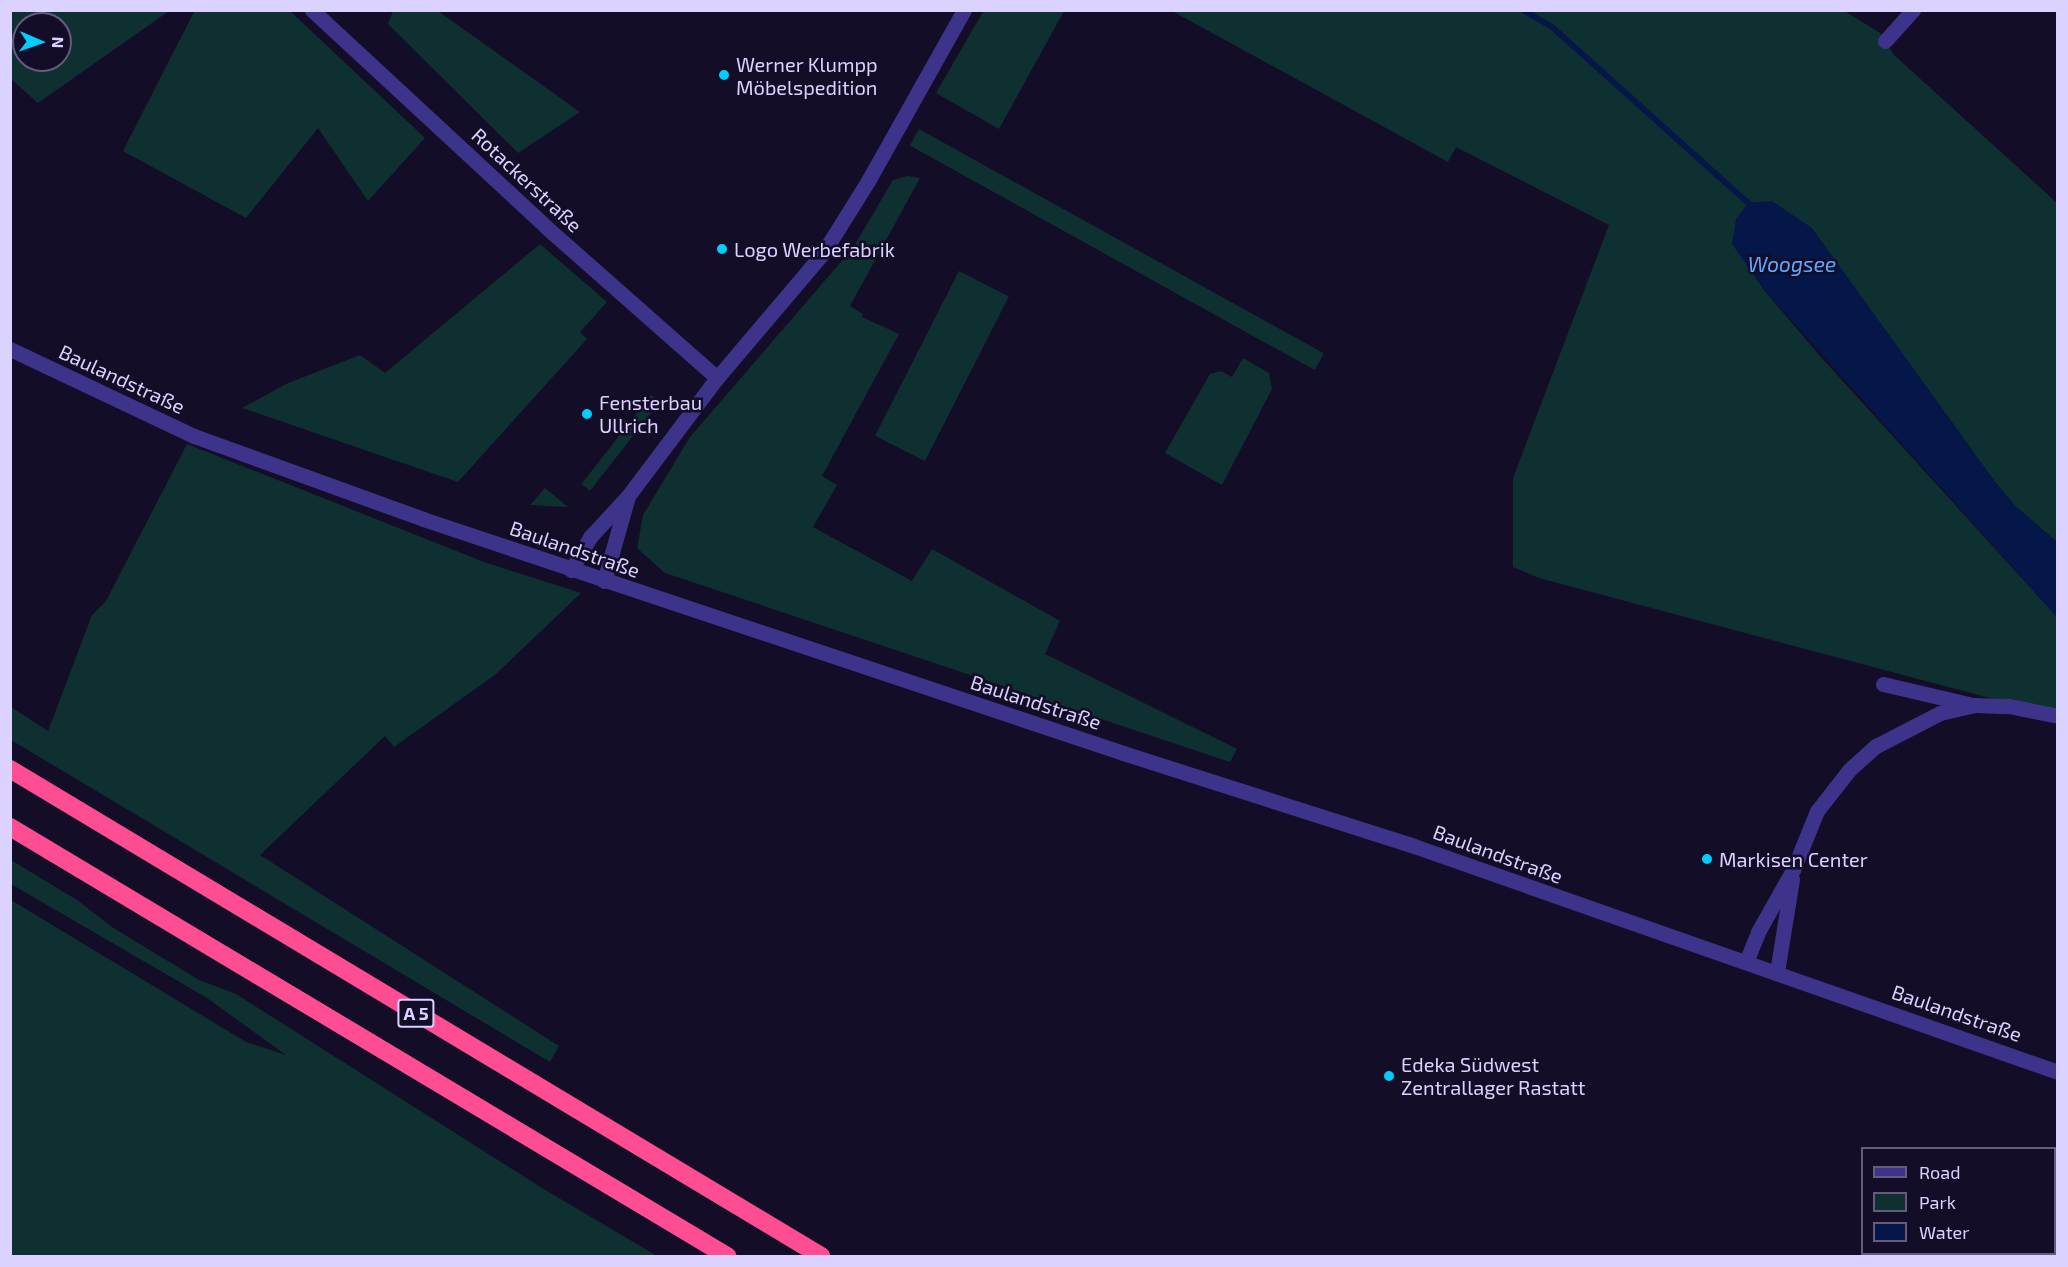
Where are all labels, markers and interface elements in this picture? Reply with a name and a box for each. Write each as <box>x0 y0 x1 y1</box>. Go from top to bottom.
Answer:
north arrow <box>12 12 72 72</box>
text: N <box>49 36 68 49</box>
place label: Werner Klumpp Möbelspedition <box>736 52 878 99</box>
marker: Werner Klumpp Möbelspedition <box>717 68 731 82</box>
street label: Rotackerstraße <box>467 123 587 237</box>
place label: Logo Werbefabrik <box>734 237 895 261</box>
marker: Logo Werbefabrik <box>715 242 729 256</box>
water label: Woogsee <box>1748 251 1836 277</box>
street label: Baulandstraße <box>55 339 189 419</box>
place label: Fensterbau Ullrich <box>599 390 702 437</box>
marker: Fensterbau Ullrich <box>580 407 594 421</box>
street label: Baulandstraße <box>507 516 643 582</box>
street label: Baulandstraße <box>968 670 1104 734</box>
street label: Baulandstraße <box>1430 820 1566 888</box>
place label: Markisen Center <box>1719 847 1868 871</box>
marker: Markisen Center <box>1700 852 1714 866</box>
street label: Baulandstraße <box>1889 980 2025 1046</box>
road number: A 5 <box>396 998 436 1028</box>
place label: Edeka Südwest Zentrallager Rastatt <box>1401 1052 1586 1099</box>
marker: Edeka Südwest Zentrallager Rastatt <box>1382 1069 1396 1083</box>
legend <box>1861 1147 2056 1255</box>
text: Road <box>1919 1161 1960 1183</box>
text: Park <box>1919 1191 1956 1213</box>
text: Water <box>1919 1221 1969 1243</box>

